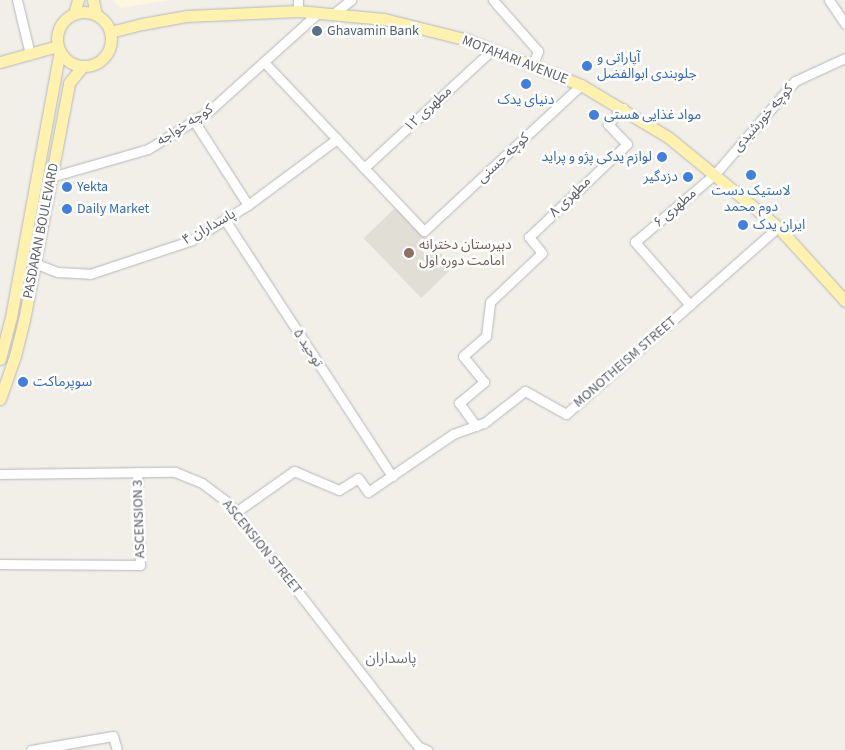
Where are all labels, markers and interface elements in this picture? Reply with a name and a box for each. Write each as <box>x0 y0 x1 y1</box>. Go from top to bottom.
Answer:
place label: Ghavamin Bank <box>327 23 419 39</box>
marker: Ghavamin Bank <box>311 25 323 37</box>
street label: MOTAHARI AVENUE <box>460 32 570 88</box>
place label: آپاراتی و جلوبندی ابوالفضل <box>597 50 697 82</box>
marker: آپاراتی و جلوبندی ابوالفضل <box>581 60 593 72</box>
marker: دنیای یدک <box>520 78 532 90</box>
street label: کوچه خورشیدی <box>729 81 797 155</box>
street label: مطهری ۱۲ <box>401 83 455 135</box>
place label: دنیای یدک <box>497 92 555 108</box>
street label: کوچه خواجه <box>154 101 216 149</box>
place label: مواد غذایی هستی <box>604 107 701 123</box>
marker: مواد غذایی هستی <box>588 109 600 121</box>
street label: کوچه حسنی <box>473 130 533 186</box>
place label: لوازم یدکی پژو و پراید <box>542 149 652 165</box>
marker: لوازم یدکی پژو و پراید <box>656 151 668 163</box>
street label: PASDARAN BOULEVARD <box>20 162 62 300</box>
place label: دزدگیر <box>643 169 678 185</box>
marker: لاستیک دست دوم محمد <box>745 169 757 181</box>
marker: دزدگیر <box>682 171 694 183</box>
street label: مطهری ۸ <box>546 173 594 221</box>
place label: Yekta <box>77 179 108 195</box>
marker: Yekta <box>61 181 73 193</box>
place label: لاستیک دست دوم محمد <box>712 183 790 216</box>
street label: مطهری ۶ <box>650 185 700 231</box>
place label: Daily Market <box>77 201 149 217</box>
marker: Daily Market <box>61 203 73 215</box>
street label: پاسداران ۴ <box>179 205 239 249</box>
place label: ایران یدک <box>753 217 805 233</box>
marker: ایران یدک <box>737 219 749 231</box>
place label: دبیرستان دخترانه امامت دوره اول <box>419 237 512 270</box>
marker: دبیرستان دخترانه امامت دوره اول <box>403 247 415 259</box>
street label: MONOTHEISM STREET <box>570 313 680 411</box>
street label: توحید ۵ <box>289 326 327 370</box>
place label: سوپرماکت <box>33 374 92 390</box>
marker: سوپرماکت <box>17 376 29 388</box>
street label: ASCENSION 3 <box>129 479 149 559</box>
street label: ASCENSION STREET <box>219 496 305 598</box>
district label: پاسداران <box>365 650 417 668</box>

